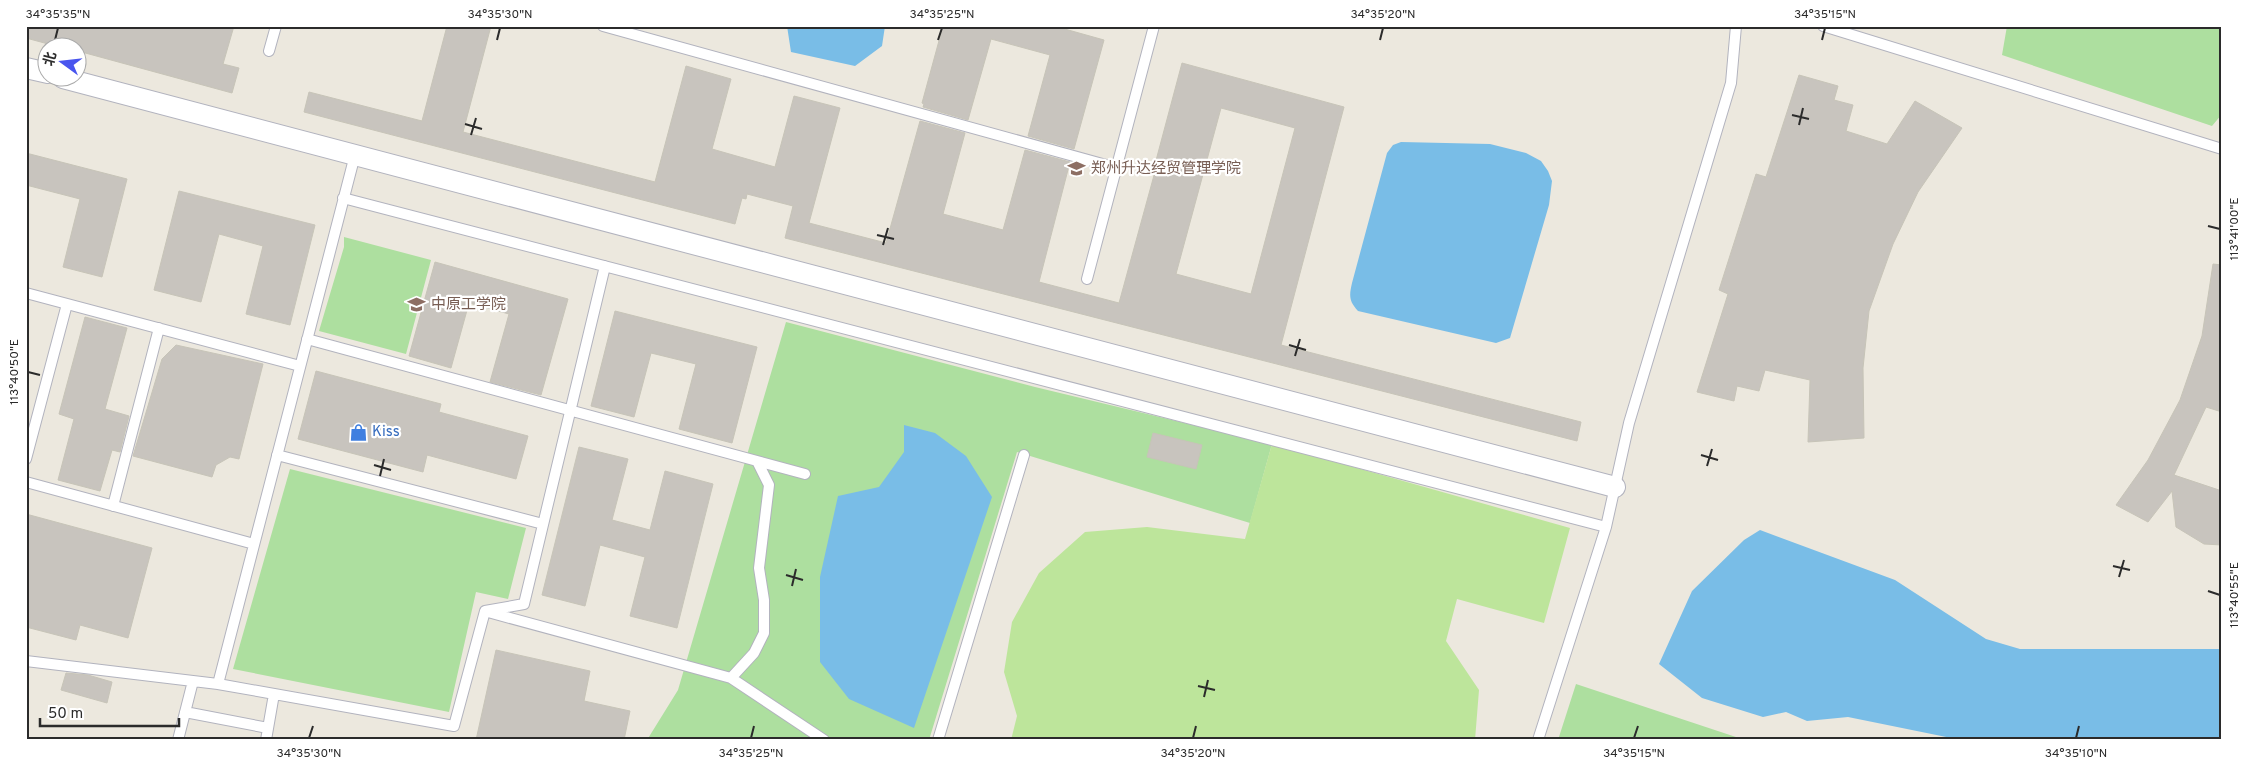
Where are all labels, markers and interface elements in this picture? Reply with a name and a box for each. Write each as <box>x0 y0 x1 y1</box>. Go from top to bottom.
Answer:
text: 34°35'35"N <box>26 7 90 23</box>
text: 34°35'30"N <box>468 7 532 23</box>
text: 34°35'25"N <box>910 7 974 23</box>
text: 34°35'20"N <box>1350 7 1416 23</box>
text: 34°35'15"N <box>1794 7 1856 23</box>
north arrow <box>38 38 88 88</box>
text: 北 <box>41 50 61 68</box>
school or university icon: 郑州升达经贸管理学院 <box>1067 159 1087 179</box>
place label: 郑州升达经贸管理学院 <box>1091 159 1241 179</box>
text: 113°41'00"E <box>2227 198 2243 260</box>
school or university icon: 中原工学院 <box>407 295 427 315</box>
place label: 中原工学院 <box>431 296 506 315</box>
text: 113°40'50"E <box>7 339 23 405</box>
shop icon: Kiss <box>348 422 368 442</box>
place label: Kiss <box>372 423 400 442</box>
text: 113°40'55"E <box>2227 562 2243 628</box>
scale bar <box>40 696 179 728</box>
text: 50 m <box>48 705 83 724</box>
text: 34°35'30"N <box>277 746 341 762</box>
text: 34°35'25"N <box>719 746 783 762</box>
text: 34°35'20"N <box>1160 746 1226 762</box>
text: 34°35'15"N <box>1603 746 1665 762</box>
text: 34°35'10"N <box>2045 746 2107 762</box>

